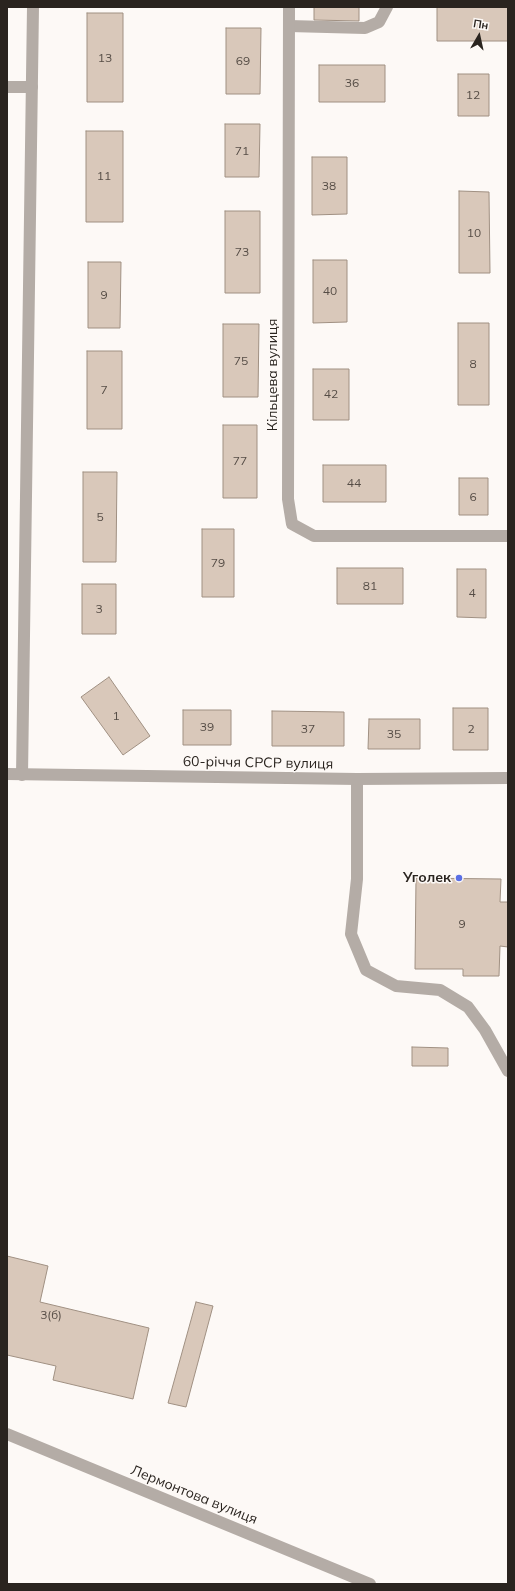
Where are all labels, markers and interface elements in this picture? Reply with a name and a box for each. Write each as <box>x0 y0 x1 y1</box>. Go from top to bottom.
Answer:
north arrow <box>459 16 499 56</box>
text: Пн <box>472 16 490 32</box>
house number: 13 <box>98 51 112 65</box>
house number: 69 <box>236 54 250 68</box>
house number: 36 <box>345 76 359 90</box>
house number: 12 <box>466 88 480 102</box>
house number: 71 <box>235 144 249 158</box>
house number: 11 <box>97 169 111 183</box>
house number: 38 <box>322 179 336 193</box>
house number: 10 <box>467 226 481 240</box>
house number: 73 <box>235 245 249 259</box>
house number: 40 <box>323 284 337 298</box>
house number: 9 <box>100 288 108 302</box>
street label: Кільцева вулиця <box>265 319 281 431</box>
house number: 75 <box>234 354 248 368</box>
house number: 8 <box>469 357 477 371</box>
house number: 7 <box>100 383 108 397</box>
house number: 42 <box>324 387 338 401</box>
house number: 77 <box>233 454 247 468</box>
house number: 44 <box>347 476 361 490</box>
house number: 6 <box>469 490 477 504</box>
house number: 5 <box>96 510 104 524</box>
house number: 79 <box>211 556 225 570</box>
house number: 81 <box>363 579 377 593</box>
house number: 4 <box>468 586 476 600</box>
house number: 3 <box>95 602 103 616</box>
house number: 1 <box>112 709 120 723</box>
house number: 39 <box>200 720 214 734</box>
house number: 37 <box>301 722 315 736</box>
house number: 2 <box>467 722 475 736</box>
house number: 35 <box>387 727 401 741</box>
street label: 60-річчя СРСР вулиця <box>183 753 333 773</box>
place label: Уголек <box>403 870 451 886</box>
marker: Уголек <box>454 873 464 883</box>
house number: 9 <box>458 917 466 931</box>
house number: 3(б) <box>40 1308 62 1322</box>
street label: Лермонтова вулиця <box>128 1462 260 1528</box>

